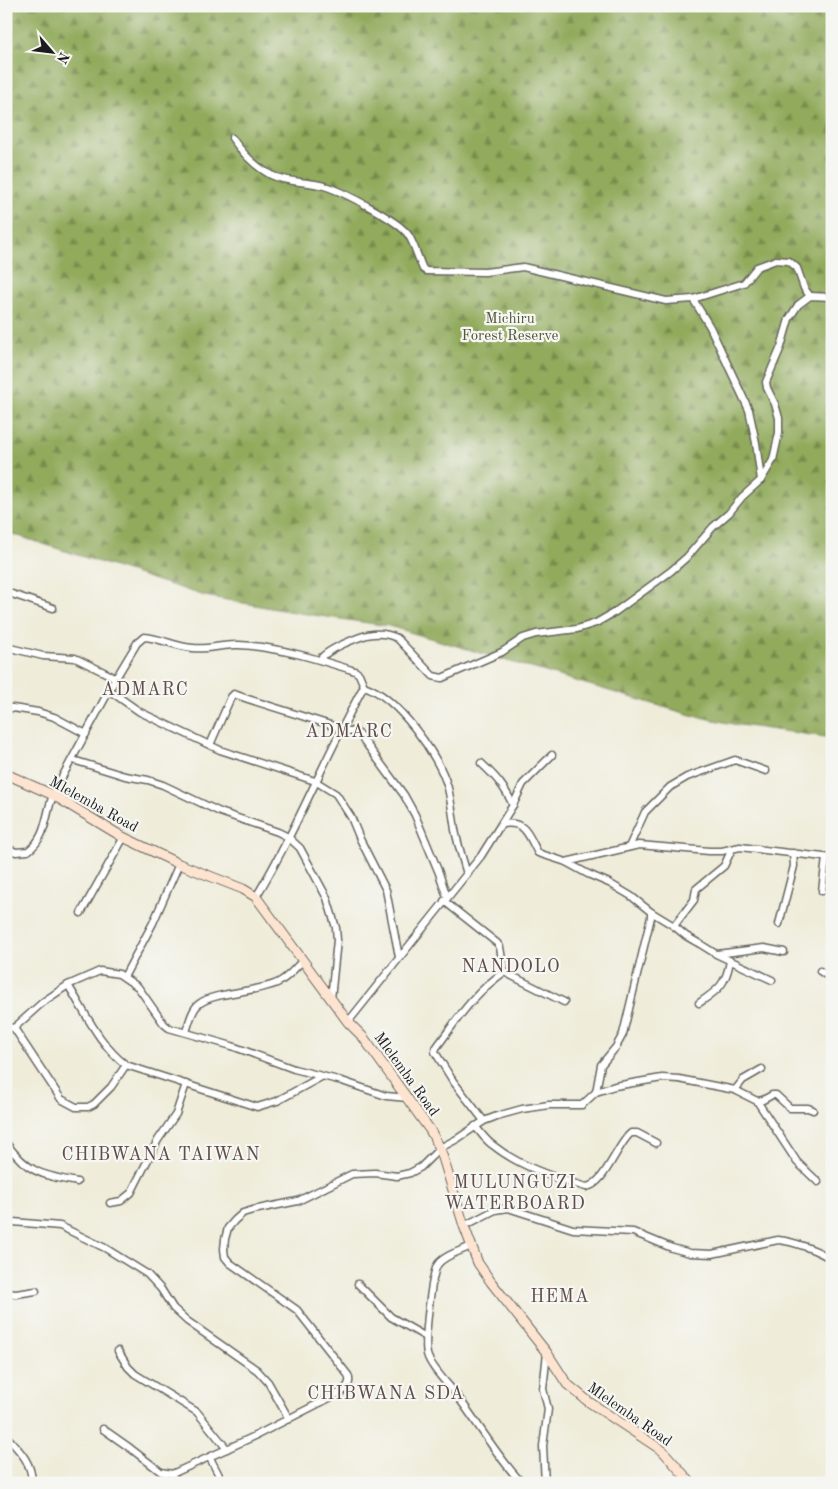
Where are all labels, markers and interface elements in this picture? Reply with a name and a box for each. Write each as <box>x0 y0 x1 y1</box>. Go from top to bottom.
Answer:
north arrow <box>28 28 78 78</box>
text: N <box>54 50 71 66</box>
park label: Michiru Forest Reserve <box>462 312 559 344</box>
district label: ADMARC <box>101 681 189 699</box>
district label: ADMARC <box>305 723 393 741</box>
street label: Mlelemba Road <box>46 775 140 836</box>
district label: NANDOLO <box>461 958 561 976</box>
street label: Mlelemba Road <box>371 1030 441 1120</box>
district label: CHIBWANA TAIWAN <box>61 1146 261 1164</box>
district label: MULUNGUZI WATERBOARD <box>444 1174 586 1213</box>
district label: HEMA <box>530 1288 590 1306</box>
street label: Mlelemba Road <box>584 1381 674 1450</box>
district label: CHIBWANA SDA <box>307 1385 465 1403</box>

